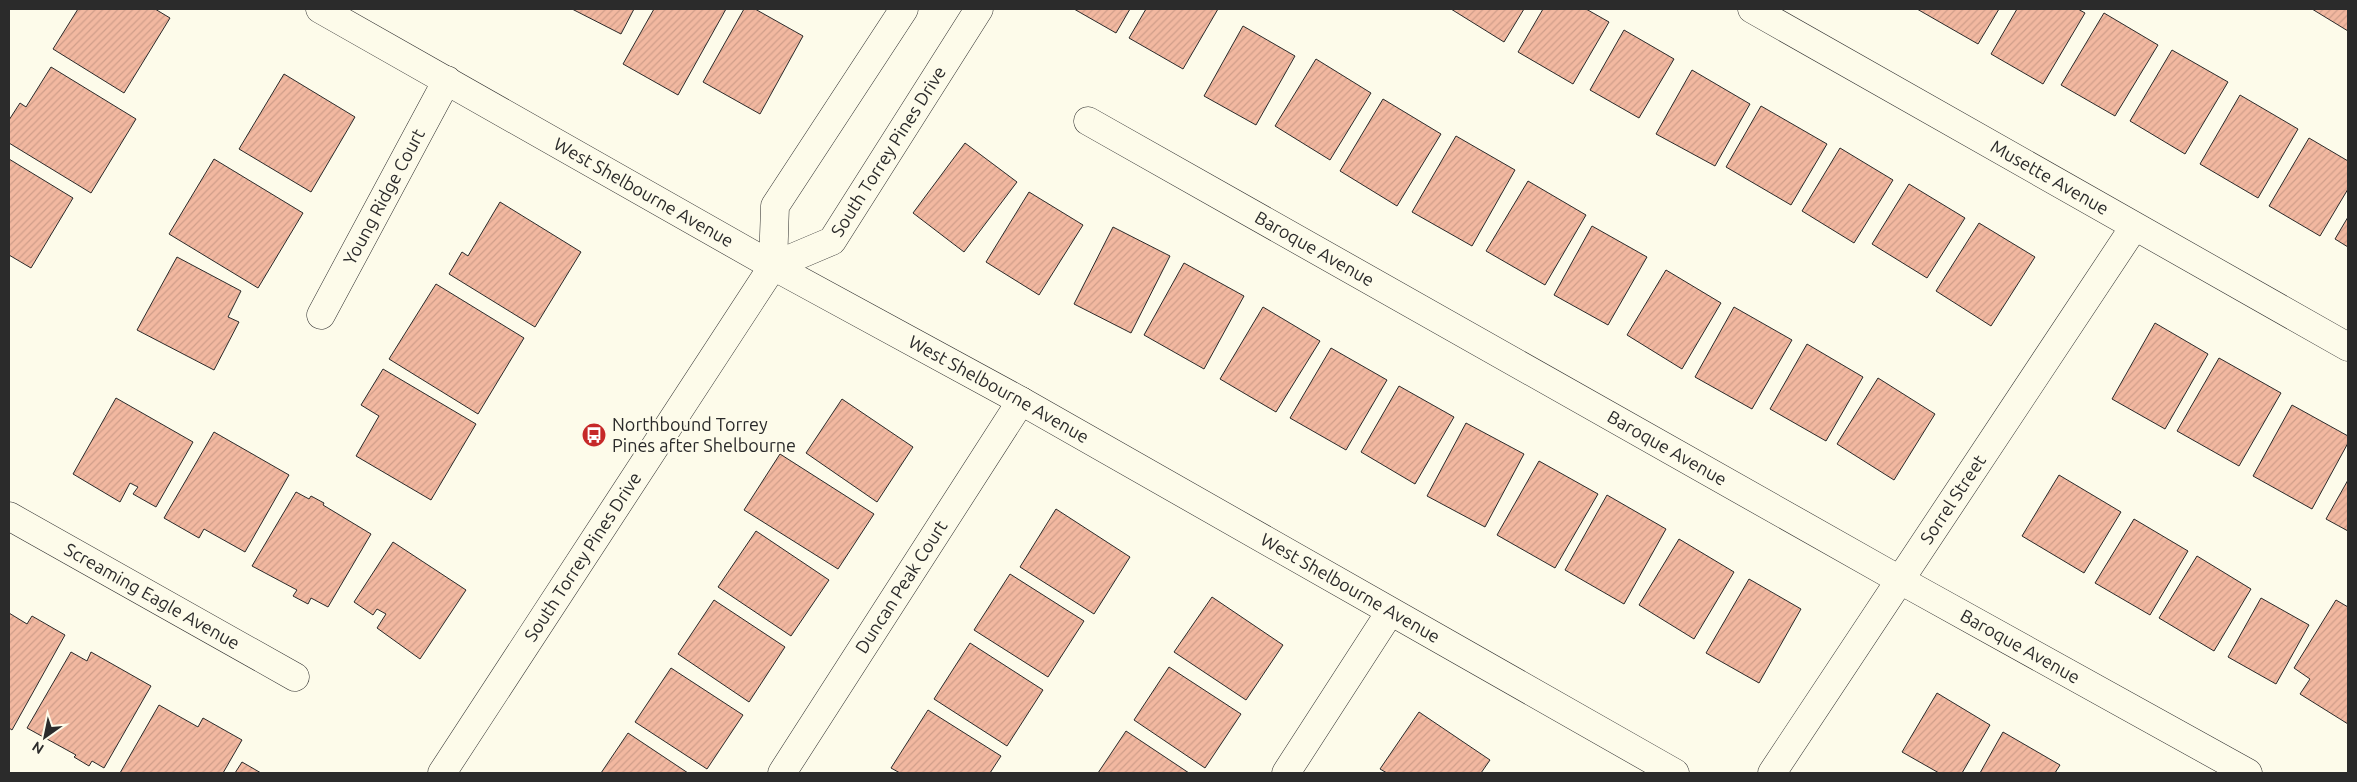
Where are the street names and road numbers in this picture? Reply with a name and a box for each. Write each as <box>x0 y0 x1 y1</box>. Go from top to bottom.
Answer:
street label: South Torrey Pines Drive <box>826 62 949 240</box>
street label: Young Ridge Court <box>339 125 428 268</box>
street label: West Shelbourne Avenue <box>551 133 737 250</box>
street label: Musette Avenue <box>1987 135 2113 218</box>
street label: Baroque Avenue <box>1252 207 1378 290</box>
street label: West Shelbourne Avenue <box>905 331 1093 447</box>
street label: Baroque Avenue <box>1604 406 1730 489</box>
street label: Sorrel Street <box>1916 451 1989 547</box>
street label: South Torrey Pines Drive <box>520 468 645 645</box>
street label: Duncan Peak Court <box>851 516 951 657</box>
street label: West Shelbourne Avenue <box>1258 529 1444 646</box>
street label: Screaming Eagle Avenue <box>61 538 243 653</box>
street label: Baroque Avenue <box>1957 605 2084 687</box>

